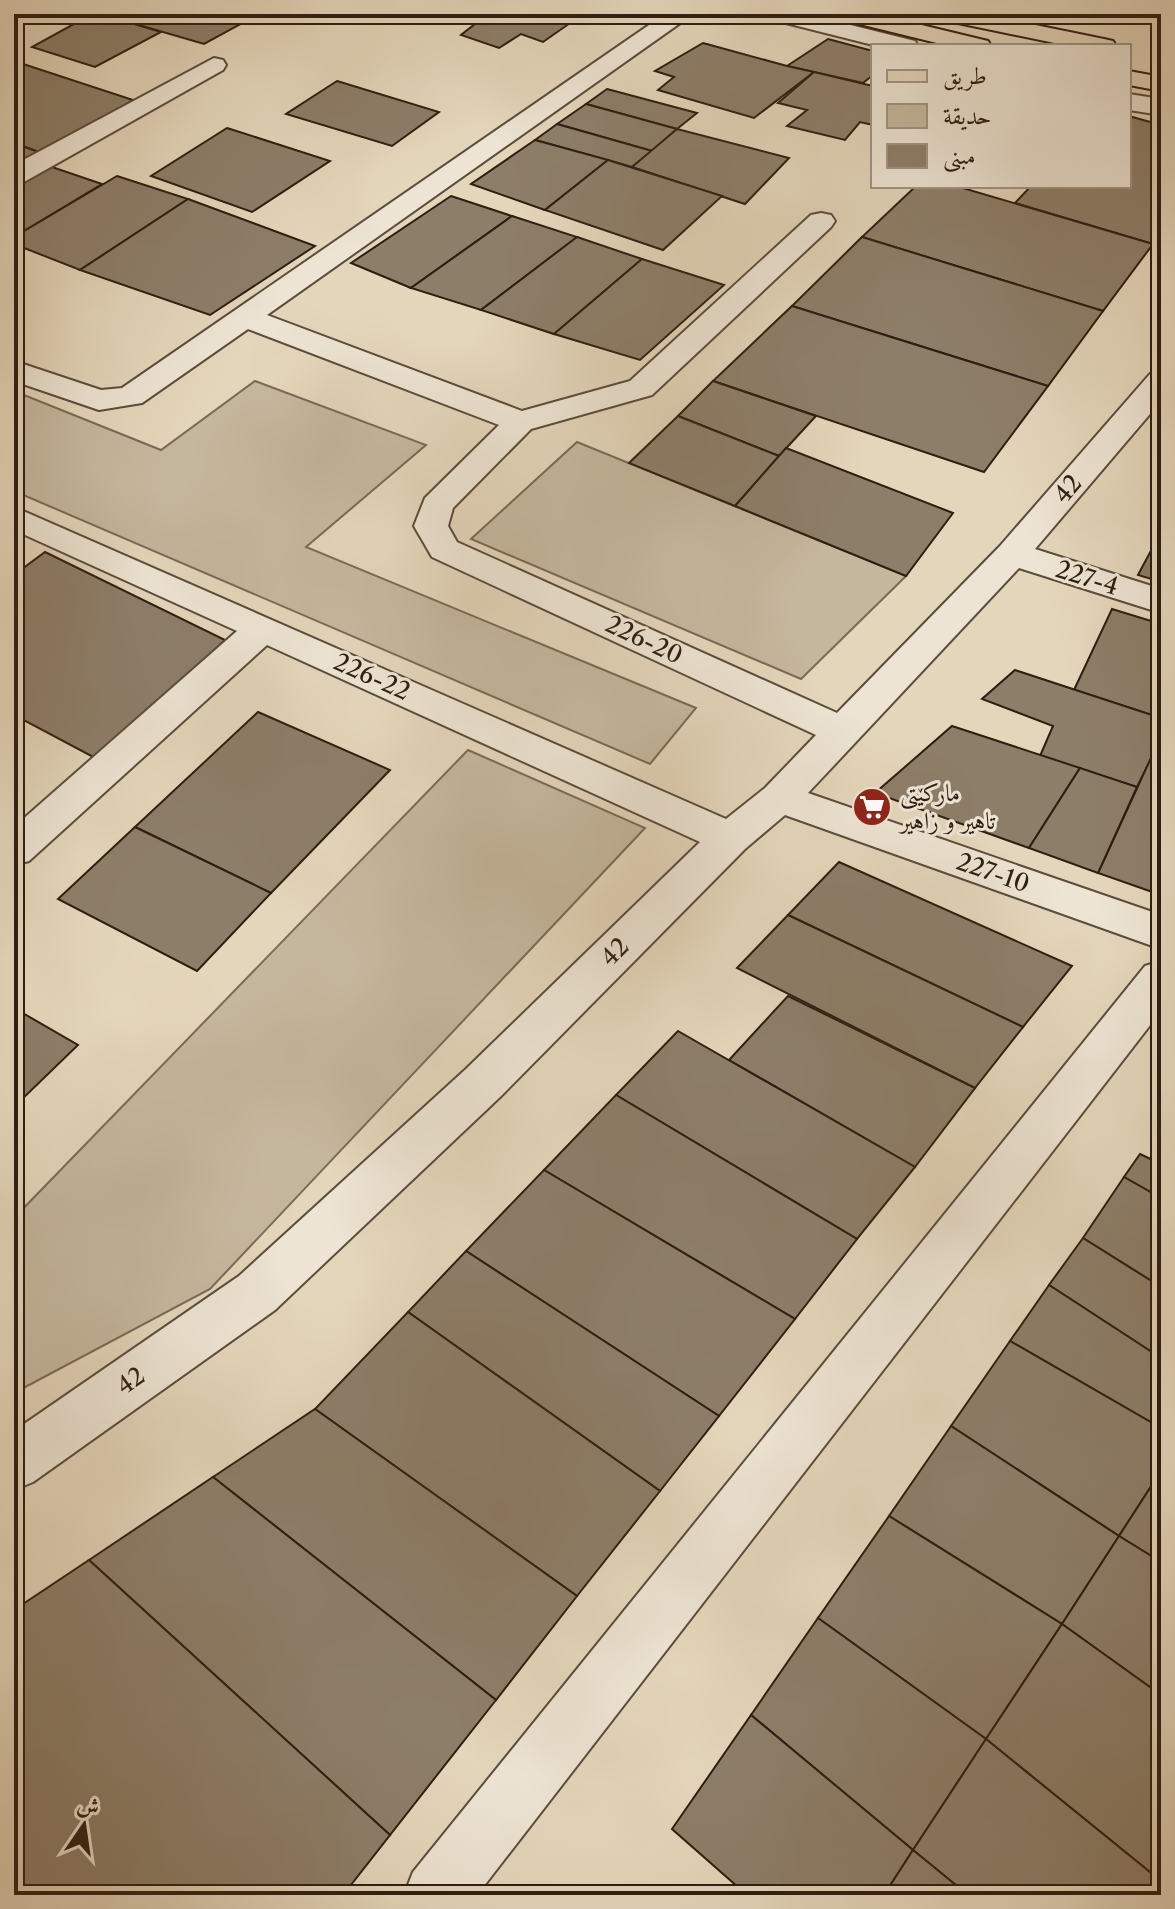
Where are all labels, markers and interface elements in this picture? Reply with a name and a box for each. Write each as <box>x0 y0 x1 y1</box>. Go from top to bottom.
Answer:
legend <box>871 44 1131 188</box>
text: طريق <box>943 61 987 91</box>
text: حديقة <box>943 101 992 131</box>
text: مبنى <box>943 141 976 173</box>
street label: 42 <box>1048 469 1088 509</box>
street label: 227-4 <box>1052 554 1122 601</box>
street label: 226-20 <box>601 609 687 670</box>
street label: 226-22 <box>330 647 415 706</box>
place label: ماركێتی تاهیر و زاهیر <box>897 778 996 835</box>
supermarket icon: ماركێتی تاهیر و زاهیر <box>851 786 893 828</box>
street label: 227-10 <box>953 847 1033 898</box>
street label: 42 <box>595 932 635 972</box>
street label: 42 <box>111 1361 150 1400</box>
north arrow <box>44 1785 124 1865</box>
text: ش <box>75 1790 102 1822</box>

